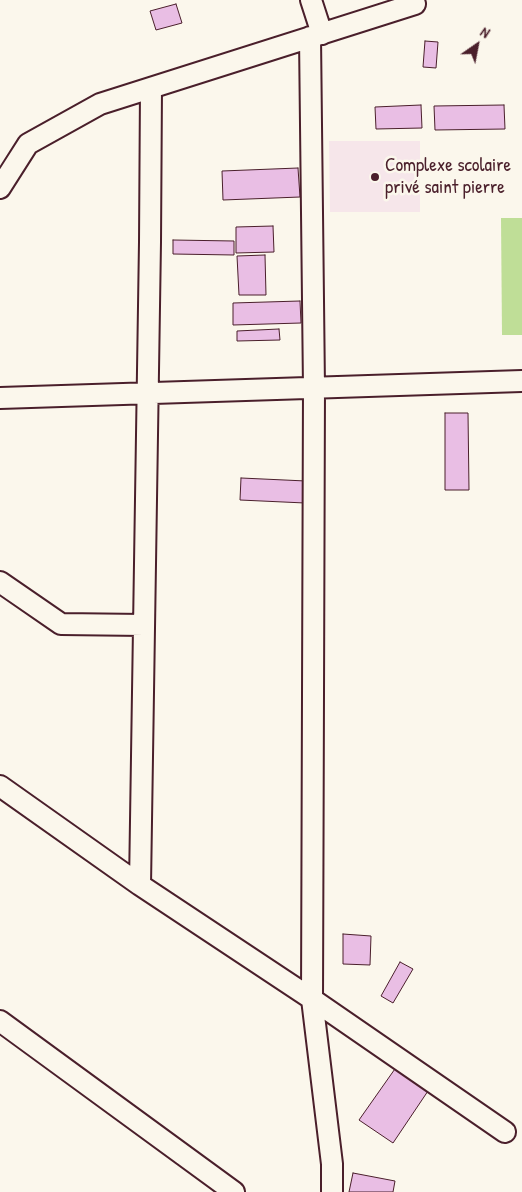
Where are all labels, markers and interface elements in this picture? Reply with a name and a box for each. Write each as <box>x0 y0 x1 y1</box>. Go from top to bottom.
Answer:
north arrow <box>452 20 502 70</box>
text: N <box>477 22 494 42</box>
place label: Complexe scolaire privé saint pierre <box>385 155 511 199</box>
marker: Complexe scolaire privé saint pierre <box>369 171 381 183</box>

